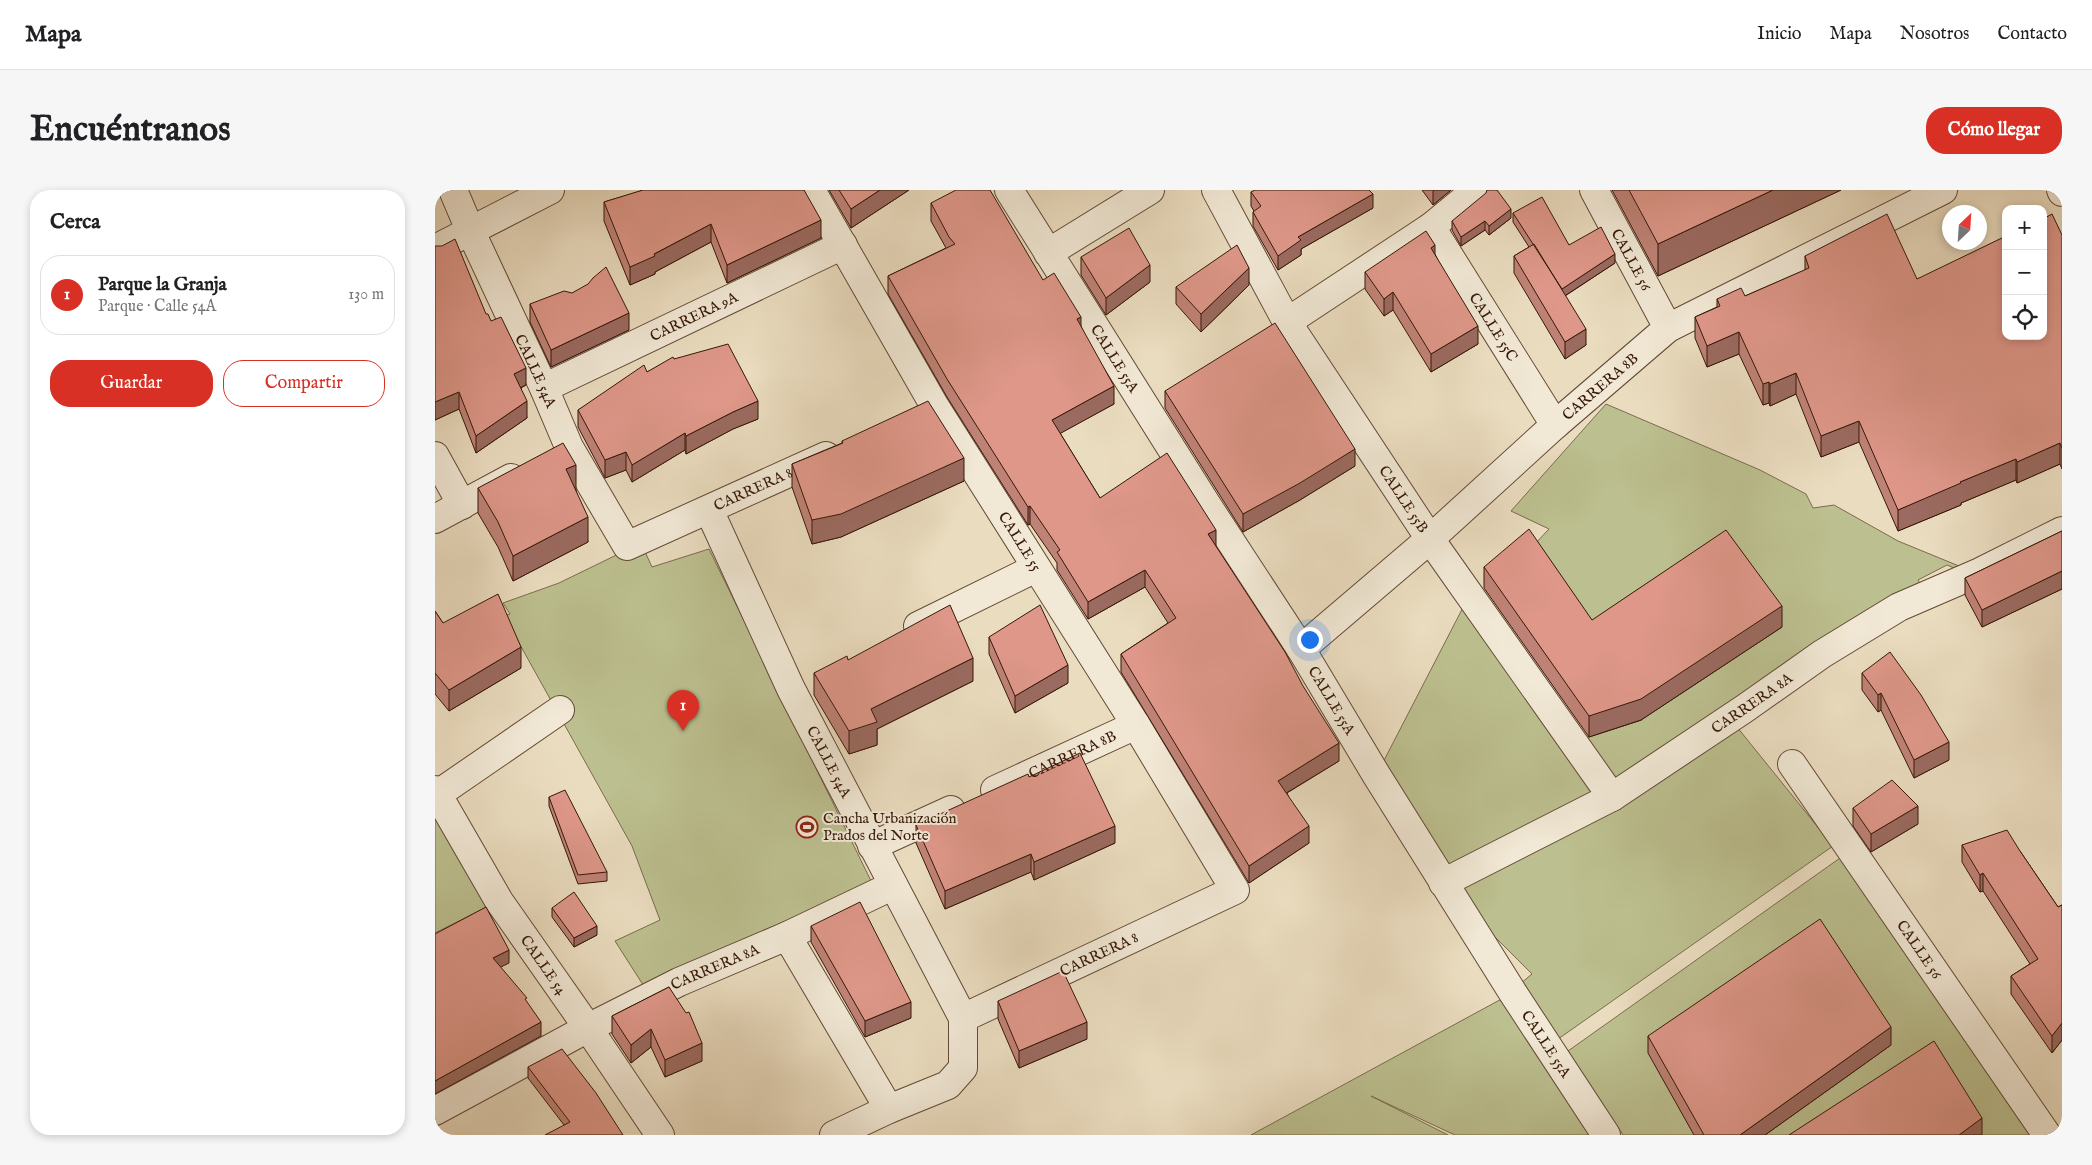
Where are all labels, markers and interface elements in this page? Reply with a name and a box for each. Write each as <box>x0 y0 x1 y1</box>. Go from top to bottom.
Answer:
text: Mapa <box>25 19 81 50</box>
text: Inicio <box>1757 23 1802 46</box>
text: Mapa <box>1830 23 1872 46</box>
text: Nosotros <box>1900 23 1969 46</box>
text: Contacto <box>1997 23 2067 46</box>
button: Cómo llegar <box>1926 107 2062 154</box>
text: Encuéntranos <box>30 108 230 153</box>
north arrow <box>1942 205 1987 250</box>
map controls <box>2002 205 2047 340</box>
button: + <box>2002 205 2047 250</box>
text: Cerca <box>50 209 100 236</box>
street label: CALLE 56 <box>1607 226 1656 295</box>
button: − <box>2002 250 2047 295</box>
text: Parque la Granja <box>98 273 227 297</box>
text: 1 <box>64 285 70 305</box>
text: 130 m <box>348 285 384 305</box>
street label: CARRERA 9A <box>647 287 742 346</box>
street label: CALLE 55C <box>1465 289 1522 365</box>
button: locate <box>2002 295 2047 340</box>
text: Parque · Calle 54A <box>98 297 216 317</box>
street label: CALLE 55A <box>1086 321 1143 397</box>
street label: CALLE 54A <box>510 331 561 411</box>
street label: CARRERA 8B <box>1558 349 1642 425</box>
button: Guardar <box>50 360 213 407</box>
button: Compartir <box>223 360 385 407</box>
street label: CALLE 55B <box>1374 462 1432 537</box>
street label: CARRERA 8 <box>711 463 796 516</box>
street label: CALLE 55 <box>994 508 1046 575</box>
your location <box>1297 627 1323 653</box>
street label: CALLE 55A <box>1303 663 1360 739</box>
street label: CARRERA 8A <box>1708 668 1797 738</box>
pin: 1 <box>667 690 699 731</box>
street label: CALLE 54A <box>802 723 856 802</box>
street label: CARRERA 8B <box>1026 726 1119 783</box>
place label: Cancha Urbanización Prados del Norte <box>823 809 957 845</box>
sports icon: Cancha Urbanización Prados del Norte <box>795 815 819 839</box>
street label: CALLE 56 <box>1892 916 1946 983</box>
street label: CARRERA 8 <box>1057 928 1142 981</box>
street label: CALLE 54 <box>516 932 571 999</box>
street label: CARRERA 8A <box>667 940 763 995</box>
street label: CALLE 55A <box>1517 1007 1575 1082</box>

